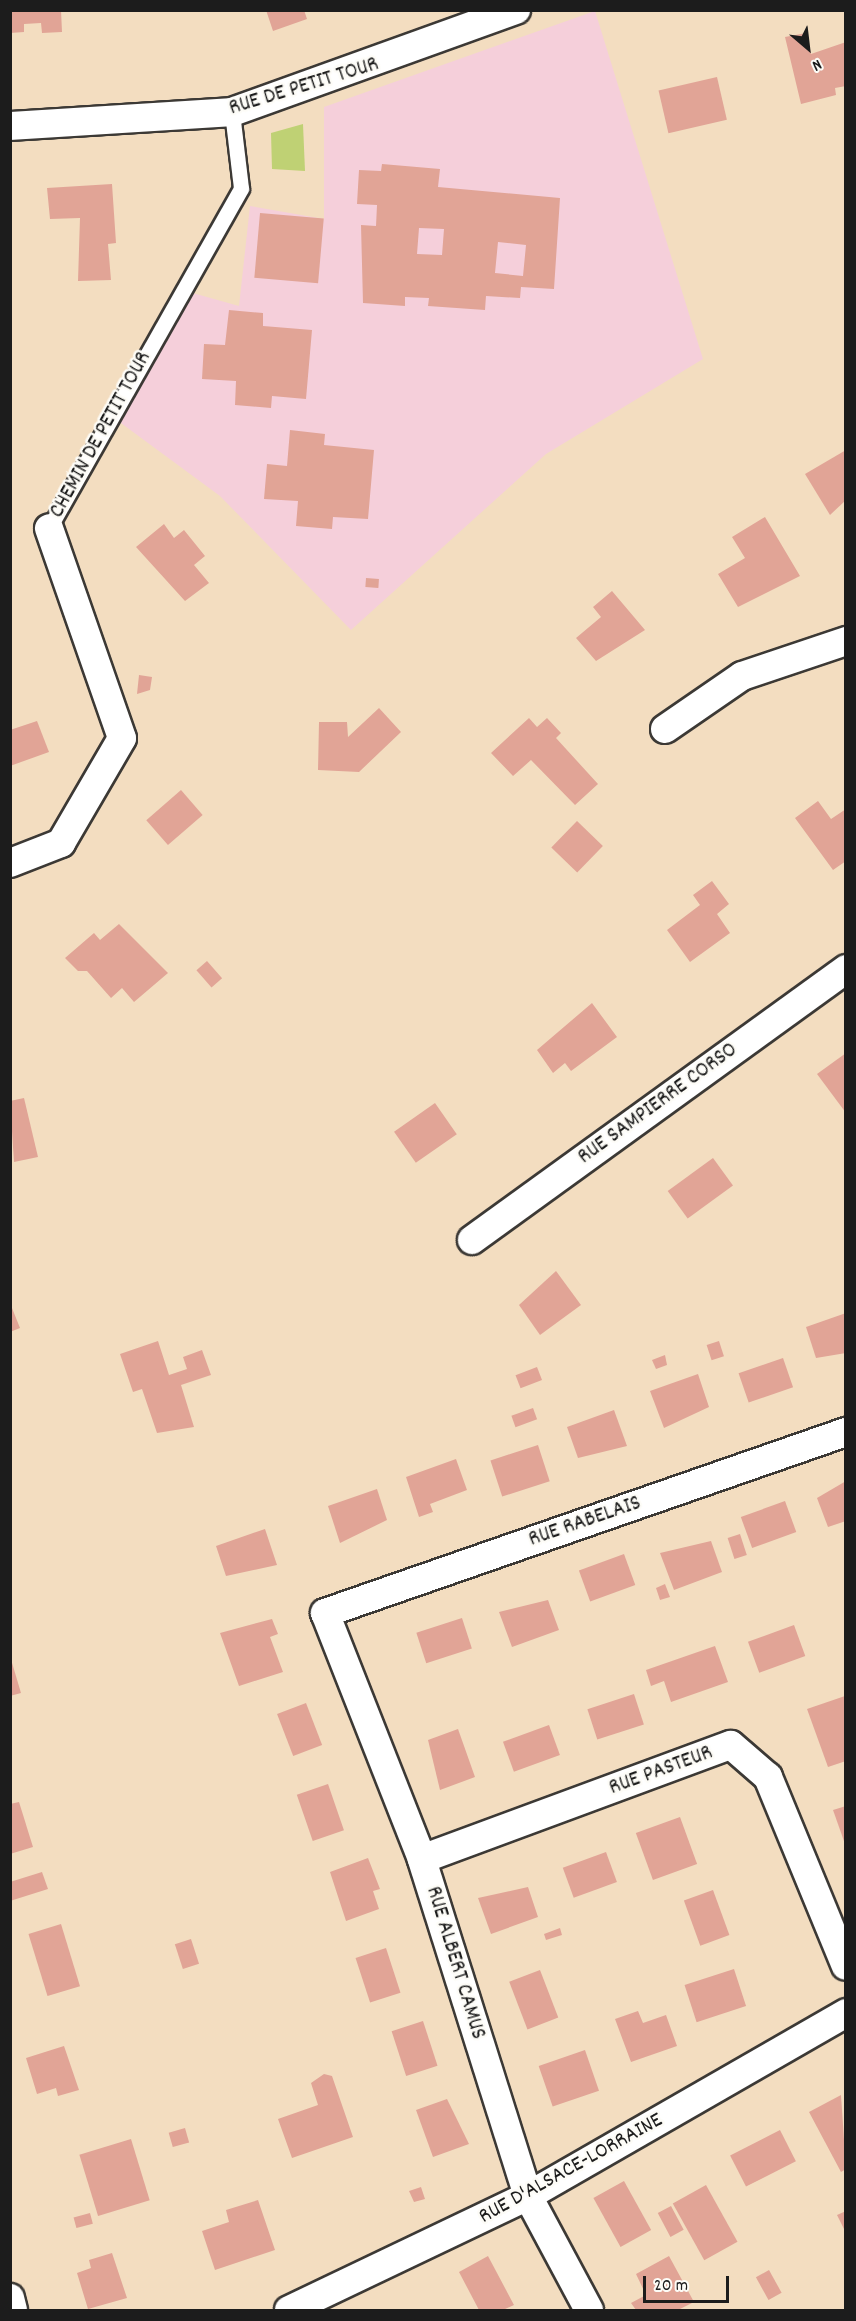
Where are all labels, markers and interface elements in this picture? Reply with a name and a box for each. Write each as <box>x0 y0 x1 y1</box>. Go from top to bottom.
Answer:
north arrow <box>778 18 838 78</box>
street label: RUE DE PETIT TOUR <box>226 52 382 122</box>
text: N <box>808 52 826 76</box>
street label: CHEMIN DE PETIT TOUR <box>44 347 158 523</box>
street label: RUE SAMPIERRE CORSO <box>573 1037 743 1171</box>
street label: RUE RABELAIS <box>525 1490 645 1554</box>
street label: RUE PASTEUR <box>606 1740 716 1802</box>
street label: RUE ALBERT CAMUS <box>419 1883 491 2043</box>
street label: RUE D'ALSACE-LORRAINE <box>475 2108 667 2230</box>
scale bar <box>646 2264 732 2302</box>
text: 20 m <box>654 2274 688 2299</box>

